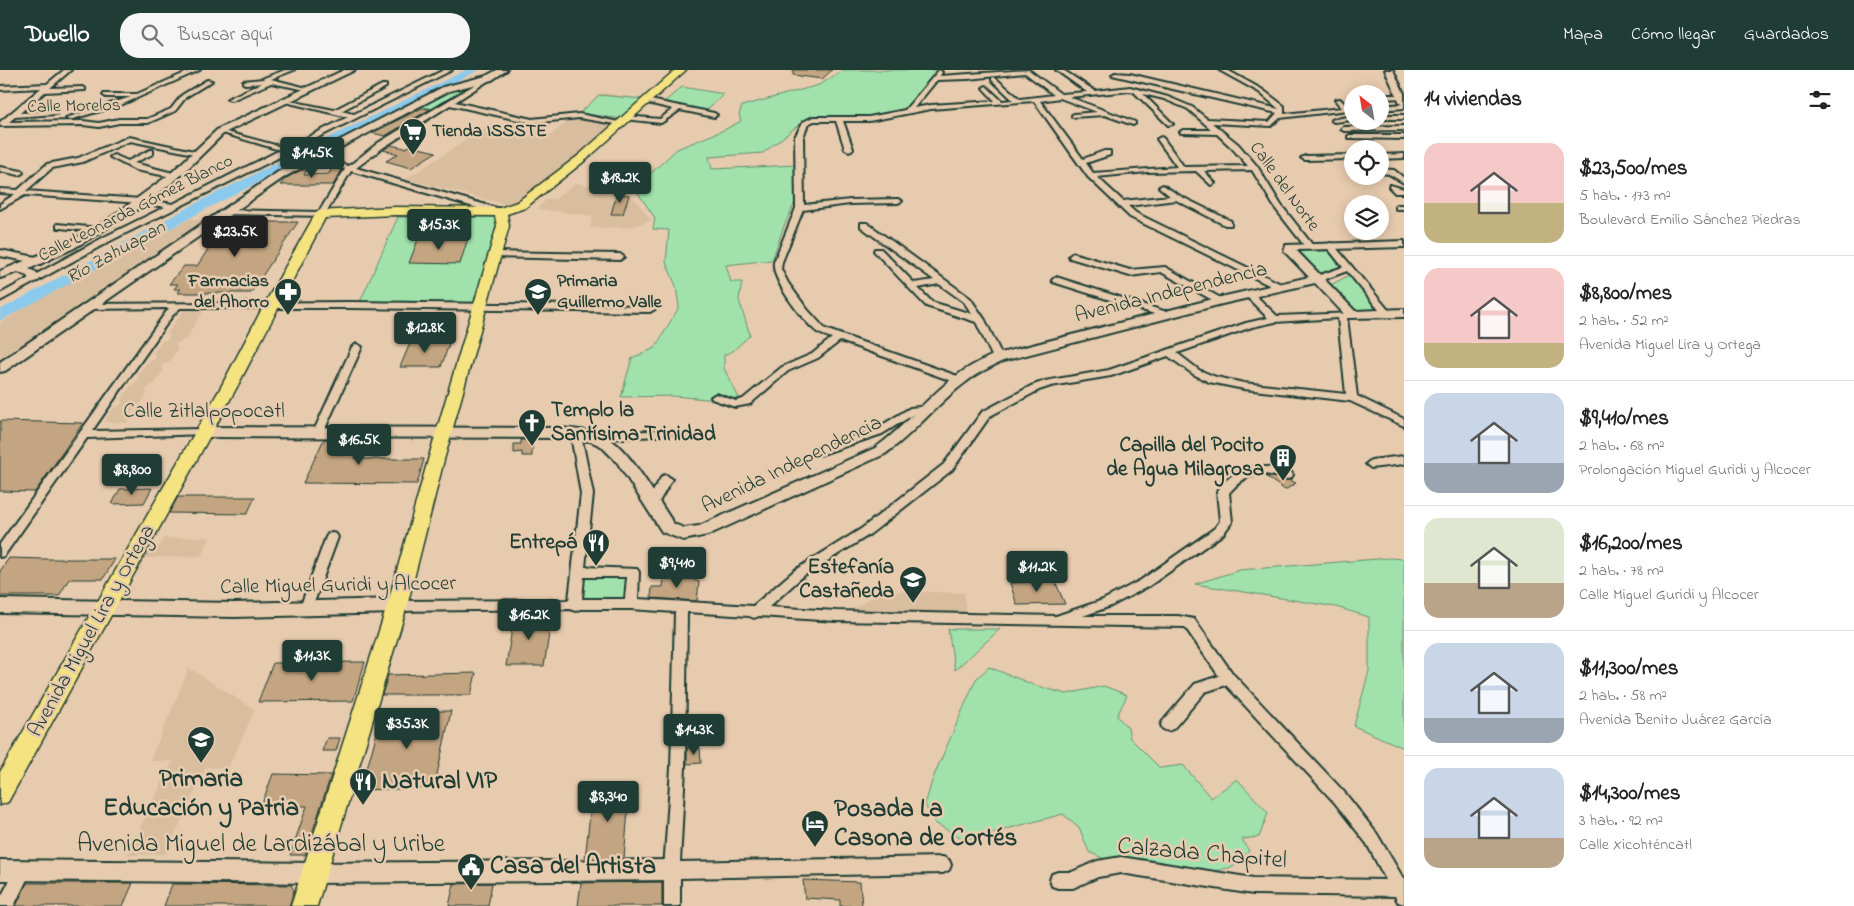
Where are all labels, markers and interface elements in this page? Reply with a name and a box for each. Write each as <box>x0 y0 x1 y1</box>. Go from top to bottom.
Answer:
search box <box>120 13 470 58</box>
text: Dwello <box>25 18 90 53</box>
icon: search <box>138 21 166 49</box>
text: Buscar aquí <box>178 22 273 49</box>
text: Mapa <box>1563 22 1603 48</box>
text: Cómo llegar <box>1631 22 1716 48</box>
text: Guardados <box>1744 22 1829 48</box>
north arrow <box>1344 85 1389 130</box>
map controls <box>1344 85 1389 240</box>
text: 14 viviendas <box>1424 85 1522 115</box>
icon: filters <box>1806 86 1834 114</box>
street label: Calle Morelos <box>27 93 121 121</box>
supermarket icon: Tienda ISSSTE <box>398 117 428 156</box>
place label: Tienda ISSSTE <box>432 119 547 145</box>
pin: $14.5K <box>271 136 353 179</box>
street label: Calle del Norte <box>1243 137 1326 238</box>
button: locate <box>1344 140 1389 185</box>
text: $14.5K <box>291 141 333 165</box>
street label: Calle Leonarda Gómez Blanco <box>34 148 238 270</box>
text: $23,500/mes <box>1579 154 1688 184</box>
pin: $18.2K <box>579 162 661 204</box>
icon: home <box>1464 163 1524 223</box>
text: $18.2K <box>600 166 640 190</box>
text: 5 hab. · 173 m² <box>1579 184 1671 208</box>
button: layers <box>1344 195 1389 240</box>
pin: $15.3K <box>398 208 480 251</box>
text: Boulevard Emilio Sánchez Piedras <box>1579 208 1801 232</box>
text: $15.3K <box>418 213 460 237</box>
water label: Río Zahuapan <box>61 214 171 291</box>
pin: $23.5K <box>194 216 276 258</box>
text: $23.5K <box>213 220 257 244</box>
street label: Avenida Independencia <box>1072 255 1270 331</box>
place label: Farmacias del Ahorro <box>187 269 269 316</box>
place label: Primaria Guillermo Valle <box>557 269 663 316</box>
pharmacy icon: Farmacias del Ahorro <box>273 277 303 316</box>
school or university icon: Primaria Guillermo Valle <box>523 277 553 316</box>
text: $8,800/mes <box>1579 279 1672 309</box>
icon: home <box>1464 288 1524 348</box>
text: 2 hab. · 52 m² <box>1579 309 1669 333</box>
pin: $12.8K <box>384 312 466 354</box>
text: $12.8K <box>405 316 445 340</box>
text: Avenida Miguel Lira y Ortega <box>1579 333 1761 357</box>
place label: Templo la Santísima Trinidad <box>551 396 716 450</box>
street label: Calle Zitlalpopocatl <box>123 397 285 427</box>
text: $9,410/mes <box>1579 404 1669 434</box>
church icon: Templo la Santísima Trinidad <box>517 408 547 447</box>
street label: Avenida Independencia <box>697 408 887 522</box>
icon: home <box>1464 413 1524 473</box>
pin: $16.5K <box>318 424 400 466</box>
text: $16.5K <box>338 428 380 452</box>
place label: Capilla del Pocito de Agua Milagrosa <box>1106 431 1264 487</box>
text: 2 hab. · 68 m² <box>1579 434 1665 458</box>
building icon: Capilla del Pocito de Agua Milagrosa <box>1268 443 1298 482</box>
pin: $8,800 <box>91 454 173 496</box>
text: $8,800 <box>113 458 151 482</box>
text: Prolongación Miguel Guridi y Alcocer <box>1579 458 1811 482</box>
street label: Avenida Miguel Lira y Ortega <box>21 519 165 744</box>
place label: Entrepá <box>509 528 577 558</box>
restaurant icon: Entrepá <box>581 528 611 567</box>
text: $16,200/mes <box>1579 529 1683 559</box>
icon: home <box>1464 538 1524 598</box>
pin: $9,410 <box>636 546 718 589</box>
pin: $11.2K <box>996 550 1078 593</box>
text: $9,410 <box>659 551 695 575</box>
place label: Estefanía Castañeda <box>799 553 894 607</box>
text: $11.2K <box>1018 555 1056 579</box>
text: 2 hab. · 78 m² <box>1579 559 1664 583</box>
school or university icon: Estefanía Castañeda <box>898 565 928 604</box>
street label: Calle Miguel Guridi y Alcocer <box>220 569 457 605</box>
text: Calle Miguel Guridi y Alcocer <box>1579 583 1759 607</box>
pin: $16.2K <box>488 598 570 641</box>
text: $16.2K <box>509 603 549 627</box>
pin: $11.3K <box>271 640 353 682</box>
text: $11.3K <box>293 644 331 668</box>
text: $11,300/mes <box>1579 654 1678 684</box>
icon: home <box>1464 663 1524 723</box>
text: 2 hab. · 58 m² <box>1579 684 1667 708</box>
pin: $35.3K <box>366 708 448 750</box>
text: Avenida Benito Juárez García <box>1579 708 1772 732</box>
text: $35.3K <box>385 712 429 736</box>
pin: $14.3K <box>653 714 735 756</box>
text: $14.3K <box>675 718 714 742</box>
school or university icon: Primaria Educación y Patria <box>186 725 216 764</box>
place label: Primaria Educación y Patria <box>103 762 299 828</box>
place label: Natural VIP <box>382 764 497 800</box>
restaurant icon: Natural VIP <box>348 767 378 806</box>
text: $14,300/mes <box>1579 779 1680 809</box>
pin: $8,340 <box>567 780 649 823</box>
text: $8,340 <box>589 785 627 809</box>
icon: home <box>1464 788 1524 848</box>
place label: Posada La Casona de Cortés <box>834 792 1018 857</box>
hotel icon: Posada La Casona de Cortés <box>800 809 830 848</box>
text: 3 hab. · 92 m² <box>1579 809 1663 833</box>
street label: Avenida Miguel de Lardizábal y Uribe <box>77 827 446 864</box>
street label: Calzada Chapitel <box>1116 829 1288 879</box>
text: Calle Xicohténcatl <box>1579 833 1692 857</box>
place label: Casa del Artista <box>490 849 656 885</box>
public building icon: Casa del Artista <box>456 852 486 891</box>

